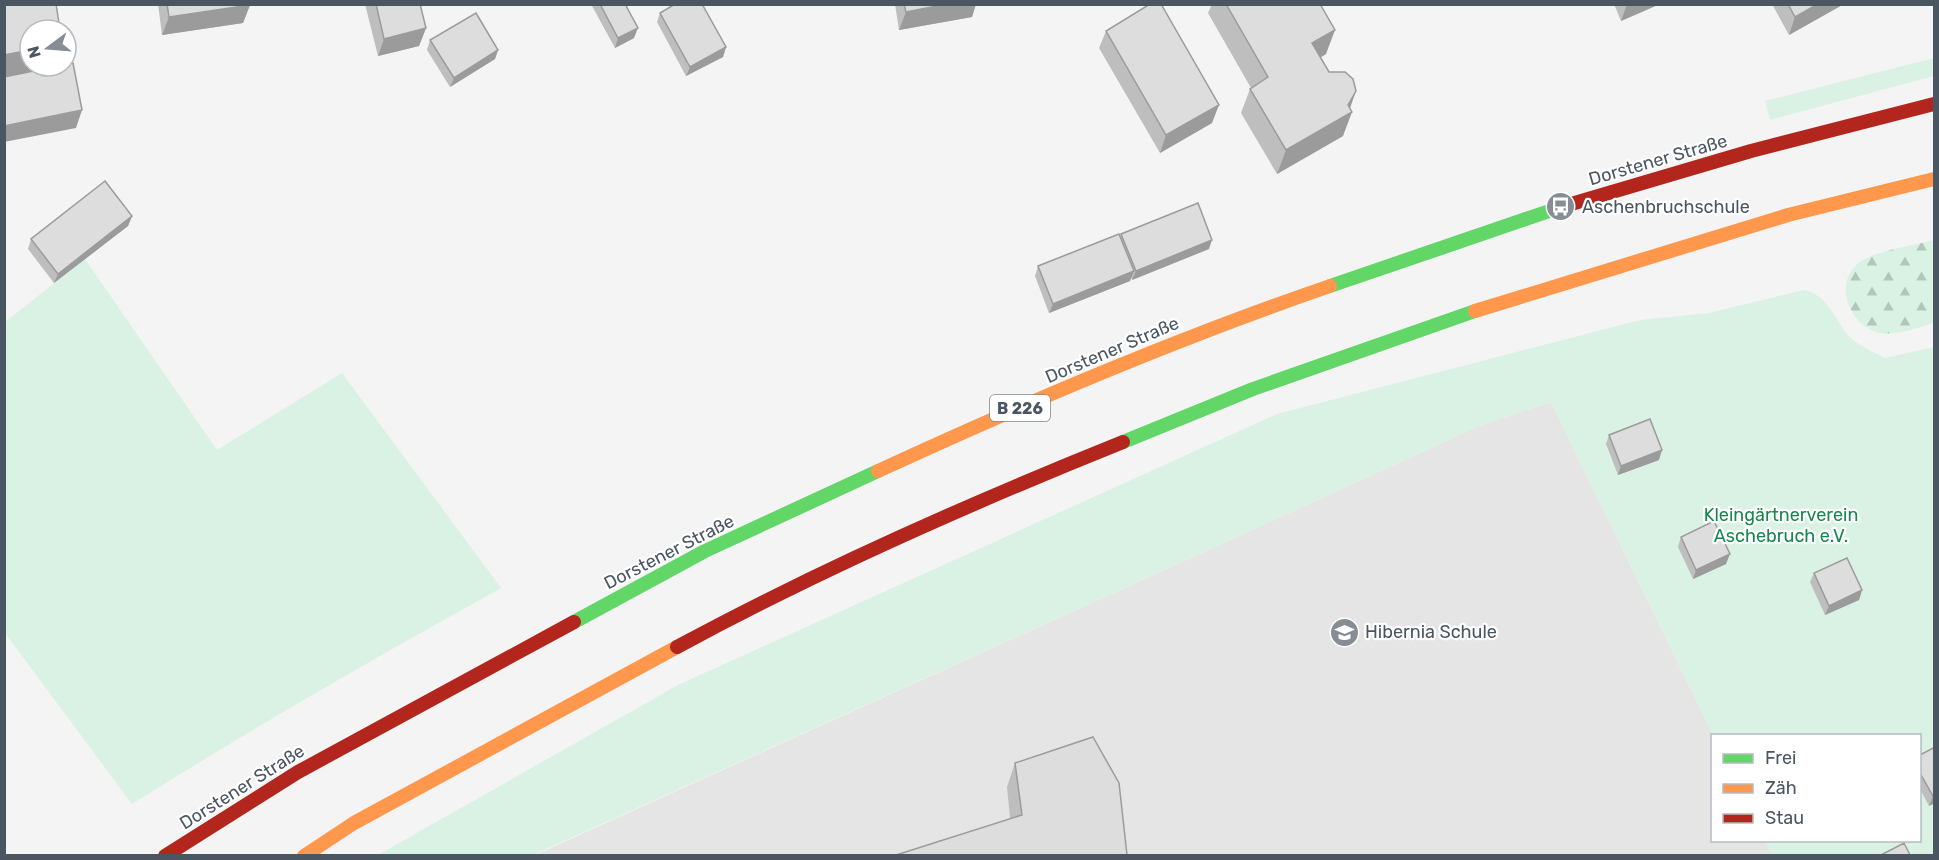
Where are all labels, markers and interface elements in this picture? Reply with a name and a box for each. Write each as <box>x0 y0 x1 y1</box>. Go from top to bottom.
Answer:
north arrow <box>18 18 78 78</box>
text: N <box>23 44 45 60</box>
street label: Dorstener Straße <box>1586 130 1730 190</box>
bus stop icon: Aschenbruchschule <box>1545 191 1577 223</box>
place label: Aschenbruchschule <box>1582 196 1750 218</box>
street label: Dorstener Straße <box>1042 312 1182 388</box>
road number: B 226 <box>990 395 1050 421</box>
park label: Kleingärtnerverein Aschebruch e.V. <box>1704 504 1858 547</box>
street label: Dorstener Straße <box>600 510 738 594</box>
school or university icon: Hibernia Schule <box>1328 616 1360 648</box>
place label: Hibernia Schule <box>1365 621 1497 643</box>
legend <box>1711 734 1921 842</box>
street label: Dorstener Straße <box>175 740 309 834</box>
text: Frei <box>1765 747 1796 769</box>
text: Zäh <box>1765 777 1797 799</box>
text: Stau <box>1765 807 1804 829</box>

